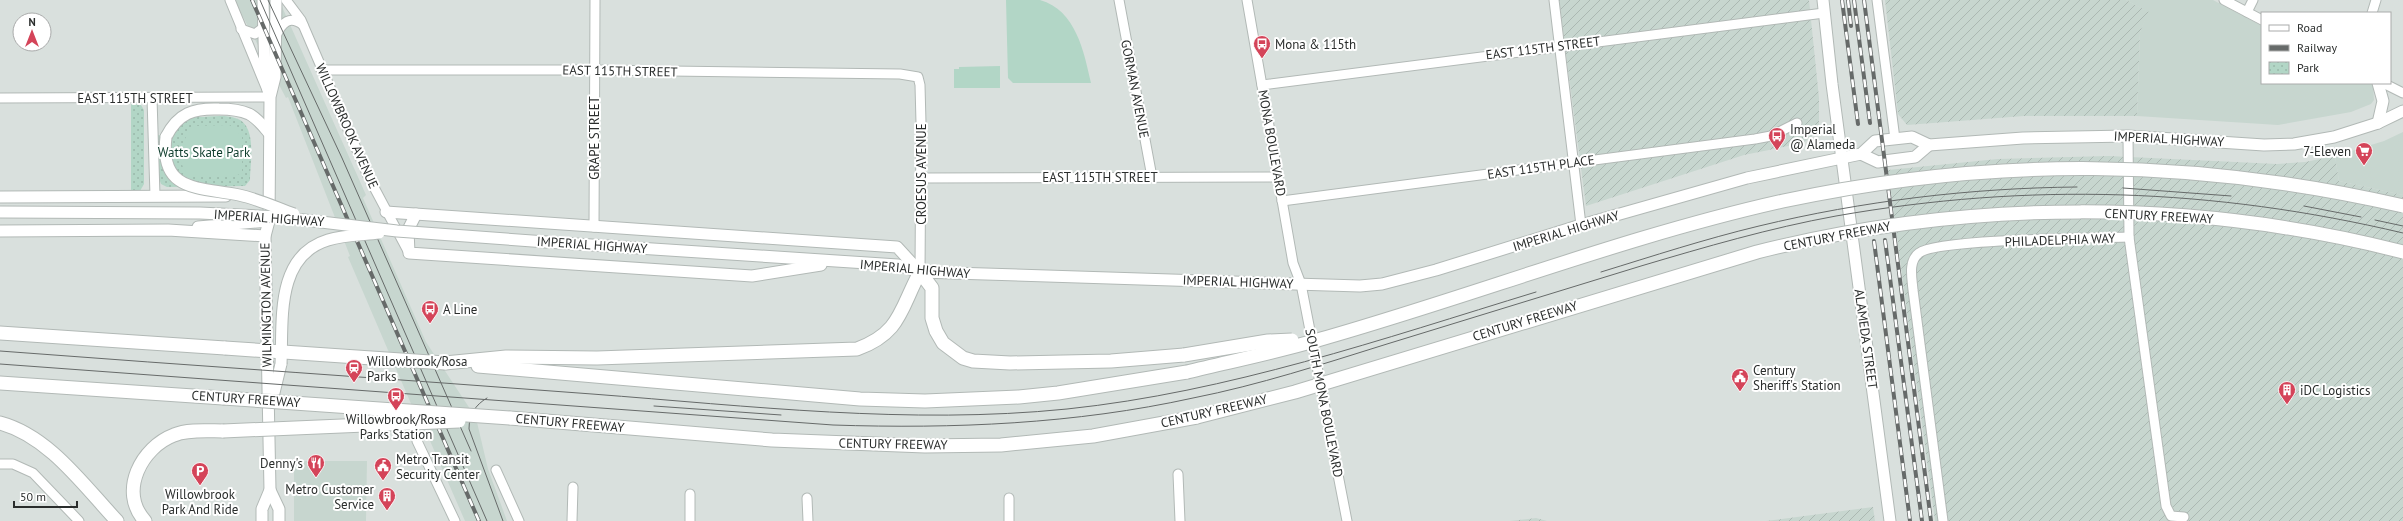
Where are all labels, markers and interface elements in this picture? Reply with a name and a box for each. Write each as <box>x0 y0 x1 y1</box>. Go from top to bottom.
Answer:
north arrow <box>12 12 52 52</box>
legend <box>2261 12 2391 84</box>
text: N <box>28 15 36 29</box>
text: Road <box>2297 20 2322 35</box>
street label: EAST 115TH STREET <box>1485 33 1601 63</box>
bus stop icon: Mona & 115th <box>1252 34 1272 59</box>
place label: Mona & 115th <box>1275 36 1356 53</box>
street label: GORMAN AVENUE <box>1117 38 1153 140</box>
text: Railway <box>2297 40 2337 55</box>
text: Park <box>2297 60 2319 75</box>
street label: WILLOWBROOK AVENUE <box>312 61 382 191</box>
street label: EAST 115TH STREET <box>562 61 678 81</box>
street label: MONA BOULEVARD <box>1254 88 1290 198</box>
street label: EAST 115TH STREET <box>77 90 193 107</box>
street label: GRAPE STREET <box>586 96 603 180</box>
place label: Imperial @ Alameda <box>1790 121 1855 153</box>
street label: CROESUS AVENUE <box>913 123 930 225</box>
bus stop icon: Imperial @ Alameda <box>1767 126 1787 151</box>
street label: IMPERIAL HIGHWAY <box>2113 128 2225 150</box>
supermarket icon: 7-Eleven <box>2354 141 2374 166</box>
place label: 7-Eleven <box>2303 143 2351 160</box>
park label: Watts Skate Park <box>158 144 251 161</box>
street label: EAST 115TH PLACE <box>1486 151 1596 183</box>
street label: EAST 115TH STREET <box>1042 169 1158 186</box>
street label: CENTURY FREEWAY <box>2104 205 2215 227</box>
street label: IMPERIAL HIGHWAY <box>213 206 326 230</box>
street label: IMPERIAL HIGHWAY <box>1511 206 1622 255</box>
street label: CENTURY FREEWAY <box>1782 217 1893 255</box>
street label: PHILADELPHIA WAY <box>2004 230 2116 250</box>
street label: IMPERIAL HIGHWAY <box>536 233 649 257</box>
street label: WILMINGTON AVENUE <box>256 242 276 368</box>
street label: IMPERIAL HIGHWAY <box>859 256 972 282</box>
street label: IMPERIAL HIGHWAY <box>1182 272 1294 292</box>
street label: ALAMEDA STREET <box>1851 288 1881 390</box>
street label: CENTURY FREEWAY <box>1470 297 1580 345</box>
bus stop icon: A Line <box>420 299 440 324</box>
place label: A Line <box>443 301 477 318</box>
street label: SOUTH MONA BOULEVARD <box>1301 327 1347 479</box>
place label: Willowbrook/Rosa Parks <box>367 353 467 385</box>
station icon: Willowbrook/Rosa Parks <box>344 358 364 383</box>
place label: Century Sheriff's Station <box>1753 362 1841 394</box>
public building icon: Century Sheriff's Station <box>1730 367 1750 392</box>
building icon: iDC Logistics <box>2277 380 2297 405</box>
place label: iDC Logistics <box>2300 382 2370 399</box>
bus stop icon: Willowbrook/Rosa Parks Station <box>386 386 406 411</box>
street label: CENTURY FREEWAY <box>191 387 302 411</box>
street label: CENTURY FREEWAY <box>1159 390 1270 432</box>
street label: CENTURY FREEWAY <box>515 410 626 436</box>
place label: Willowbrook/Rosa Parks Station <box>346 411 446 443</box>
street label: CENTURY FREEWAY <box>838 435 948 453</box>
place label: Metro Transit Security Center <box>396 451 480 483</box>
restaurant icon: Denny's <box>306 453 326 478</box>
place label: Denny's <box>260 455 303 472</box>
public building icon: Metro Transit Security Center <box>373 456 393 481</box>
parking icon: Willowbrook Park And Ride <box>190 461 210 486</box>
place label: Metro Customer Service <box>285 481 375 513</box>
scale bar <box>14 483 77 509</box>
place label: Willowbrook Park And Ride <box>162 486 238 518</box>
building icon: Metro Customer Service <box>377 486 397 511</box>
text: 50 m <box>20 489 46 504</box>

